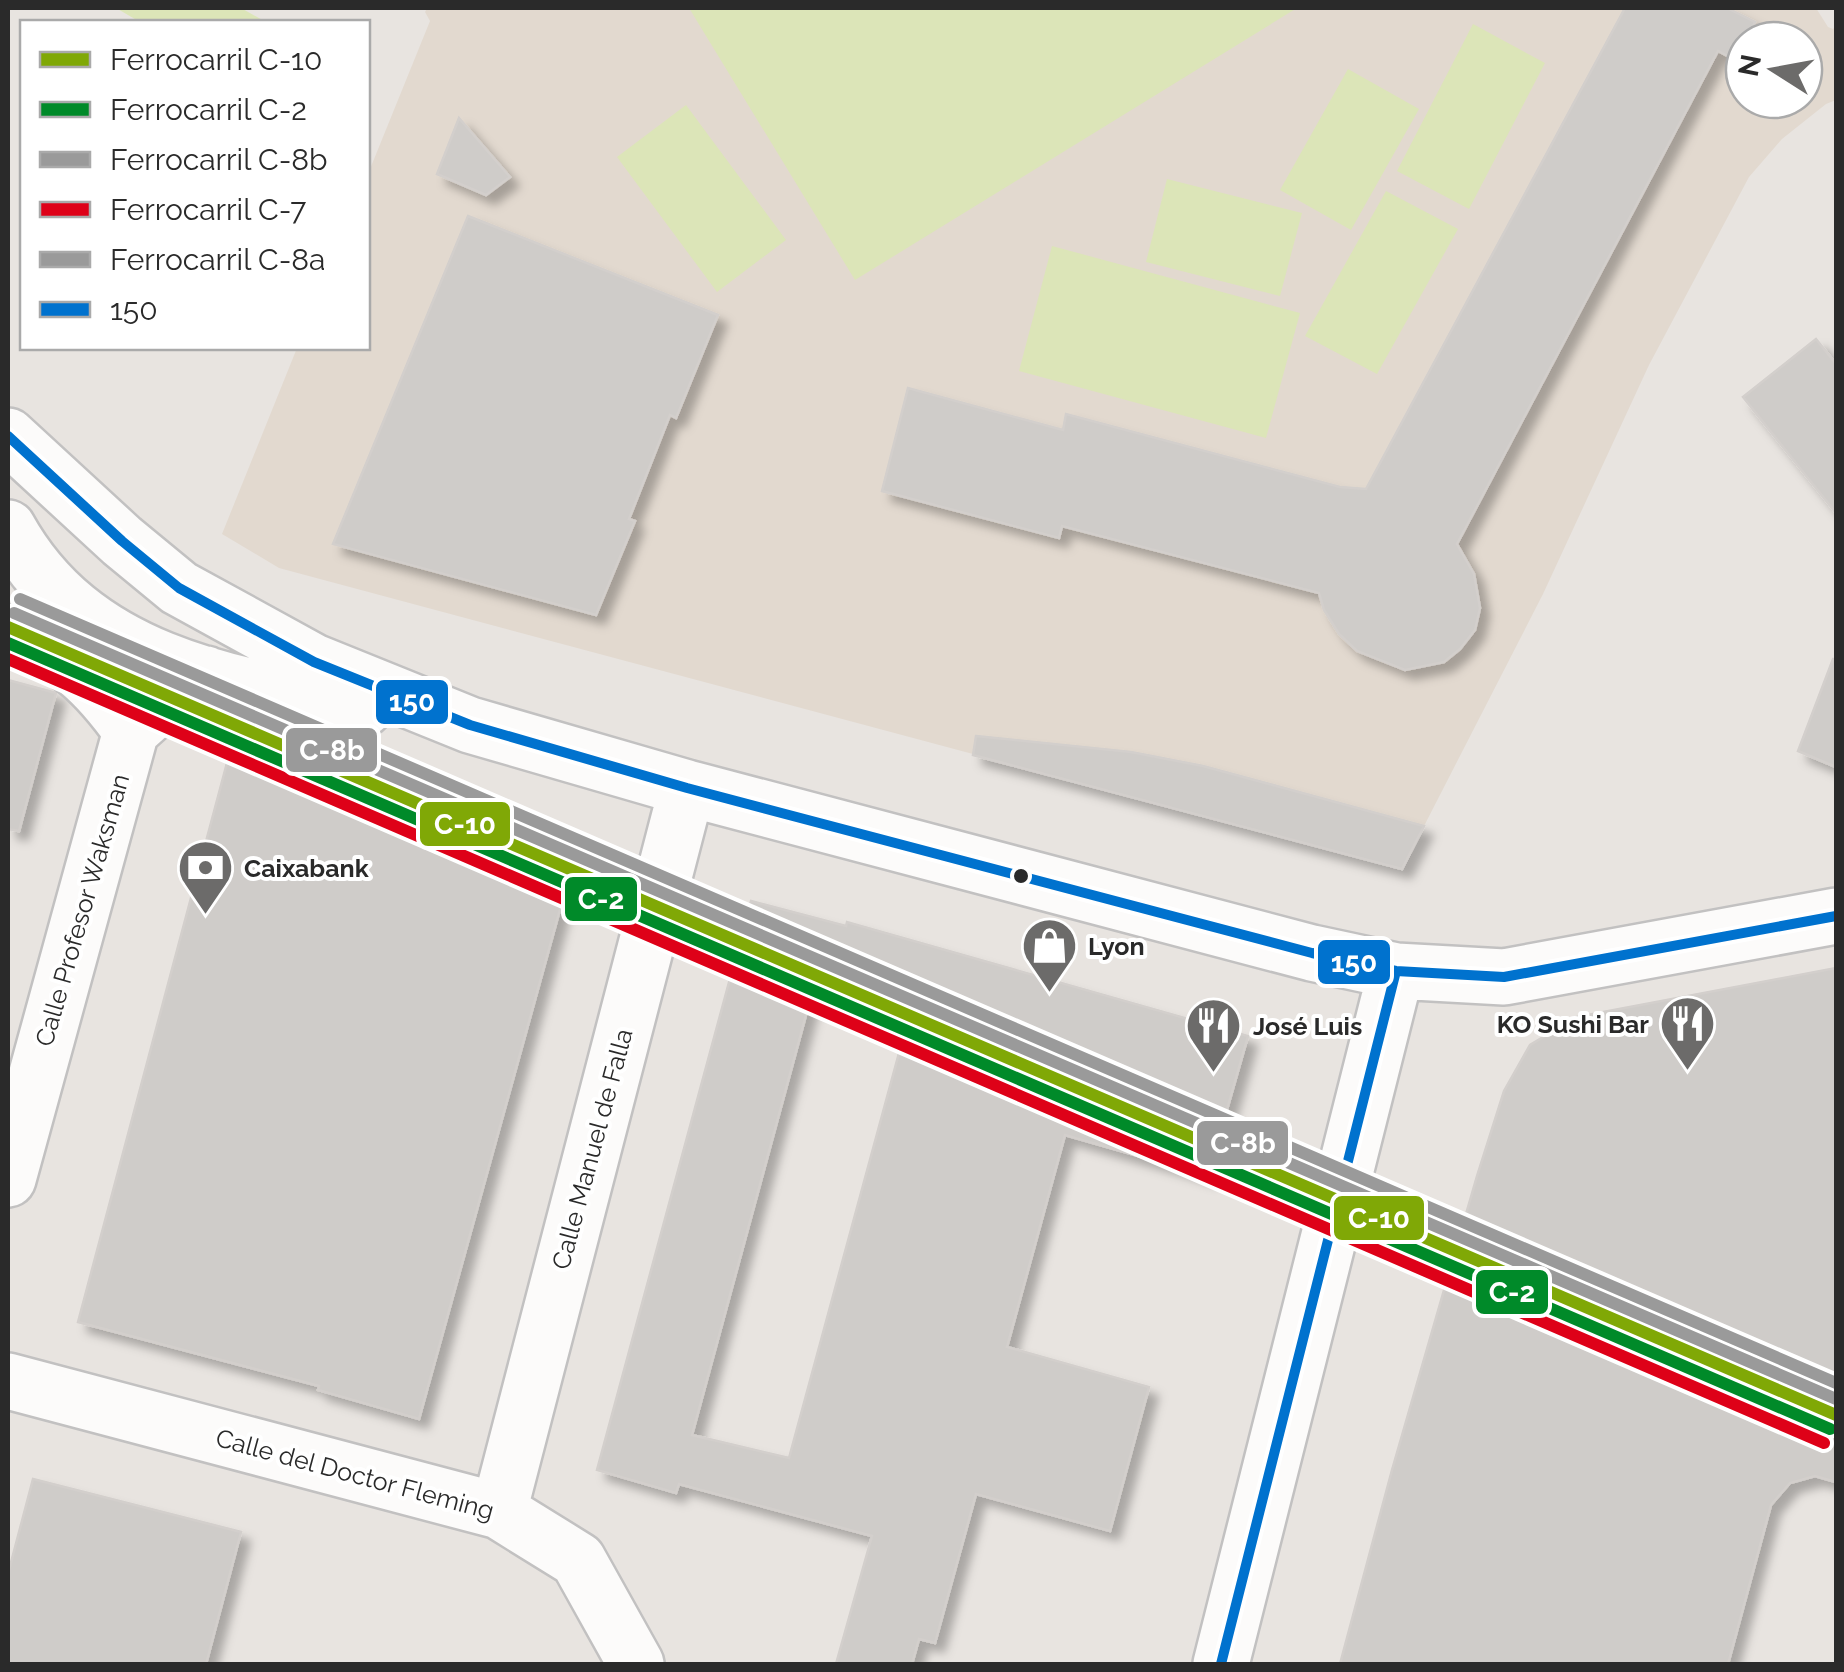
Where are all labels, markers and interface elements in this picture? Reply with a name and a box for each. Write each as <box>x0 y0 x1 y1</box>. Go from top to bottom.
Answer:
legend <box>20 20 370 350</box>
north arrow <box>1724 20 1824 120</box>
text: Ferrocarril C-10 <box>110 42 322 77</box>
text: N <box>1732 52 1768 79</box>
text: Ferrocarril C-2 <box>110 92 307 127</box>
text: Ferrocarril C-8b <box>110 142 328 177</box>
text: Ferrocarril C-7 <box>110 192 306 227</box>
text: Ferrocarril C-8a <box>110 242 325 277</box>
text: 150 <box>110 292 158 327</box>
line badge: 150 <box>374 678 450 726</box>
text: 150 <box>389 685 435 718</box>
line badge: C-8b <box>284 726 379 774</box>
text: C-8b <box>299 734 365 767</box>
street label: Calle Profesor Waksman <box>29 770 135 1050</box>
line badge: C-10 <box>418 800 512 848</box>
text: C-10 <box>434 808 496 841</box>
bank icon: Caixabank <box>175 838 235 917</box>
place label: Caixabank <box>244 853 370 883</box>
unlabelled marker <box>1011 866 1031 886</box>
line badge: C-2 <box>563 875 639 923</box>
text: C-2 <box>578 883 624 916</box>
shop icon: Lyon <box>1019 916 1079 995</box>
place label: Lyon <box>1088 931 1145 961</box>
line badge: 150 <box>1316 938 1392 986</box>
text: 150 <box>1331 946 1377 979</box>
restaurant icon: KO Sushi Bar <box>1658 994 1718 1073</box>
restaurant icon: José Luis <box>1184 996 1244 1075</box>
place label: KO Sushi Bar <box>1497 1009 1649 1039</box>
place label: José Luis <box>1253 1011 1362 1041</box>
street label: Calle Manuel de Falla <box>545 1025 639 1273</box>
line badge: C-8b <box>1195 1119 1290 1167</box>
text: C-8b <box>1210 1127 1276 1160</box>
line badge: C-10 <box>1332 1194 1426 1242</box>
text: C-10 <box>1348 1202 1410 1235</box>
line badge: C-2 <box>1474 1268 1550 1316</box>
text: C-2 <box>1489 1276 1535 1309</box>
street label: Calle del Doctor Fleming <box>213 1422 497 1526</box>

